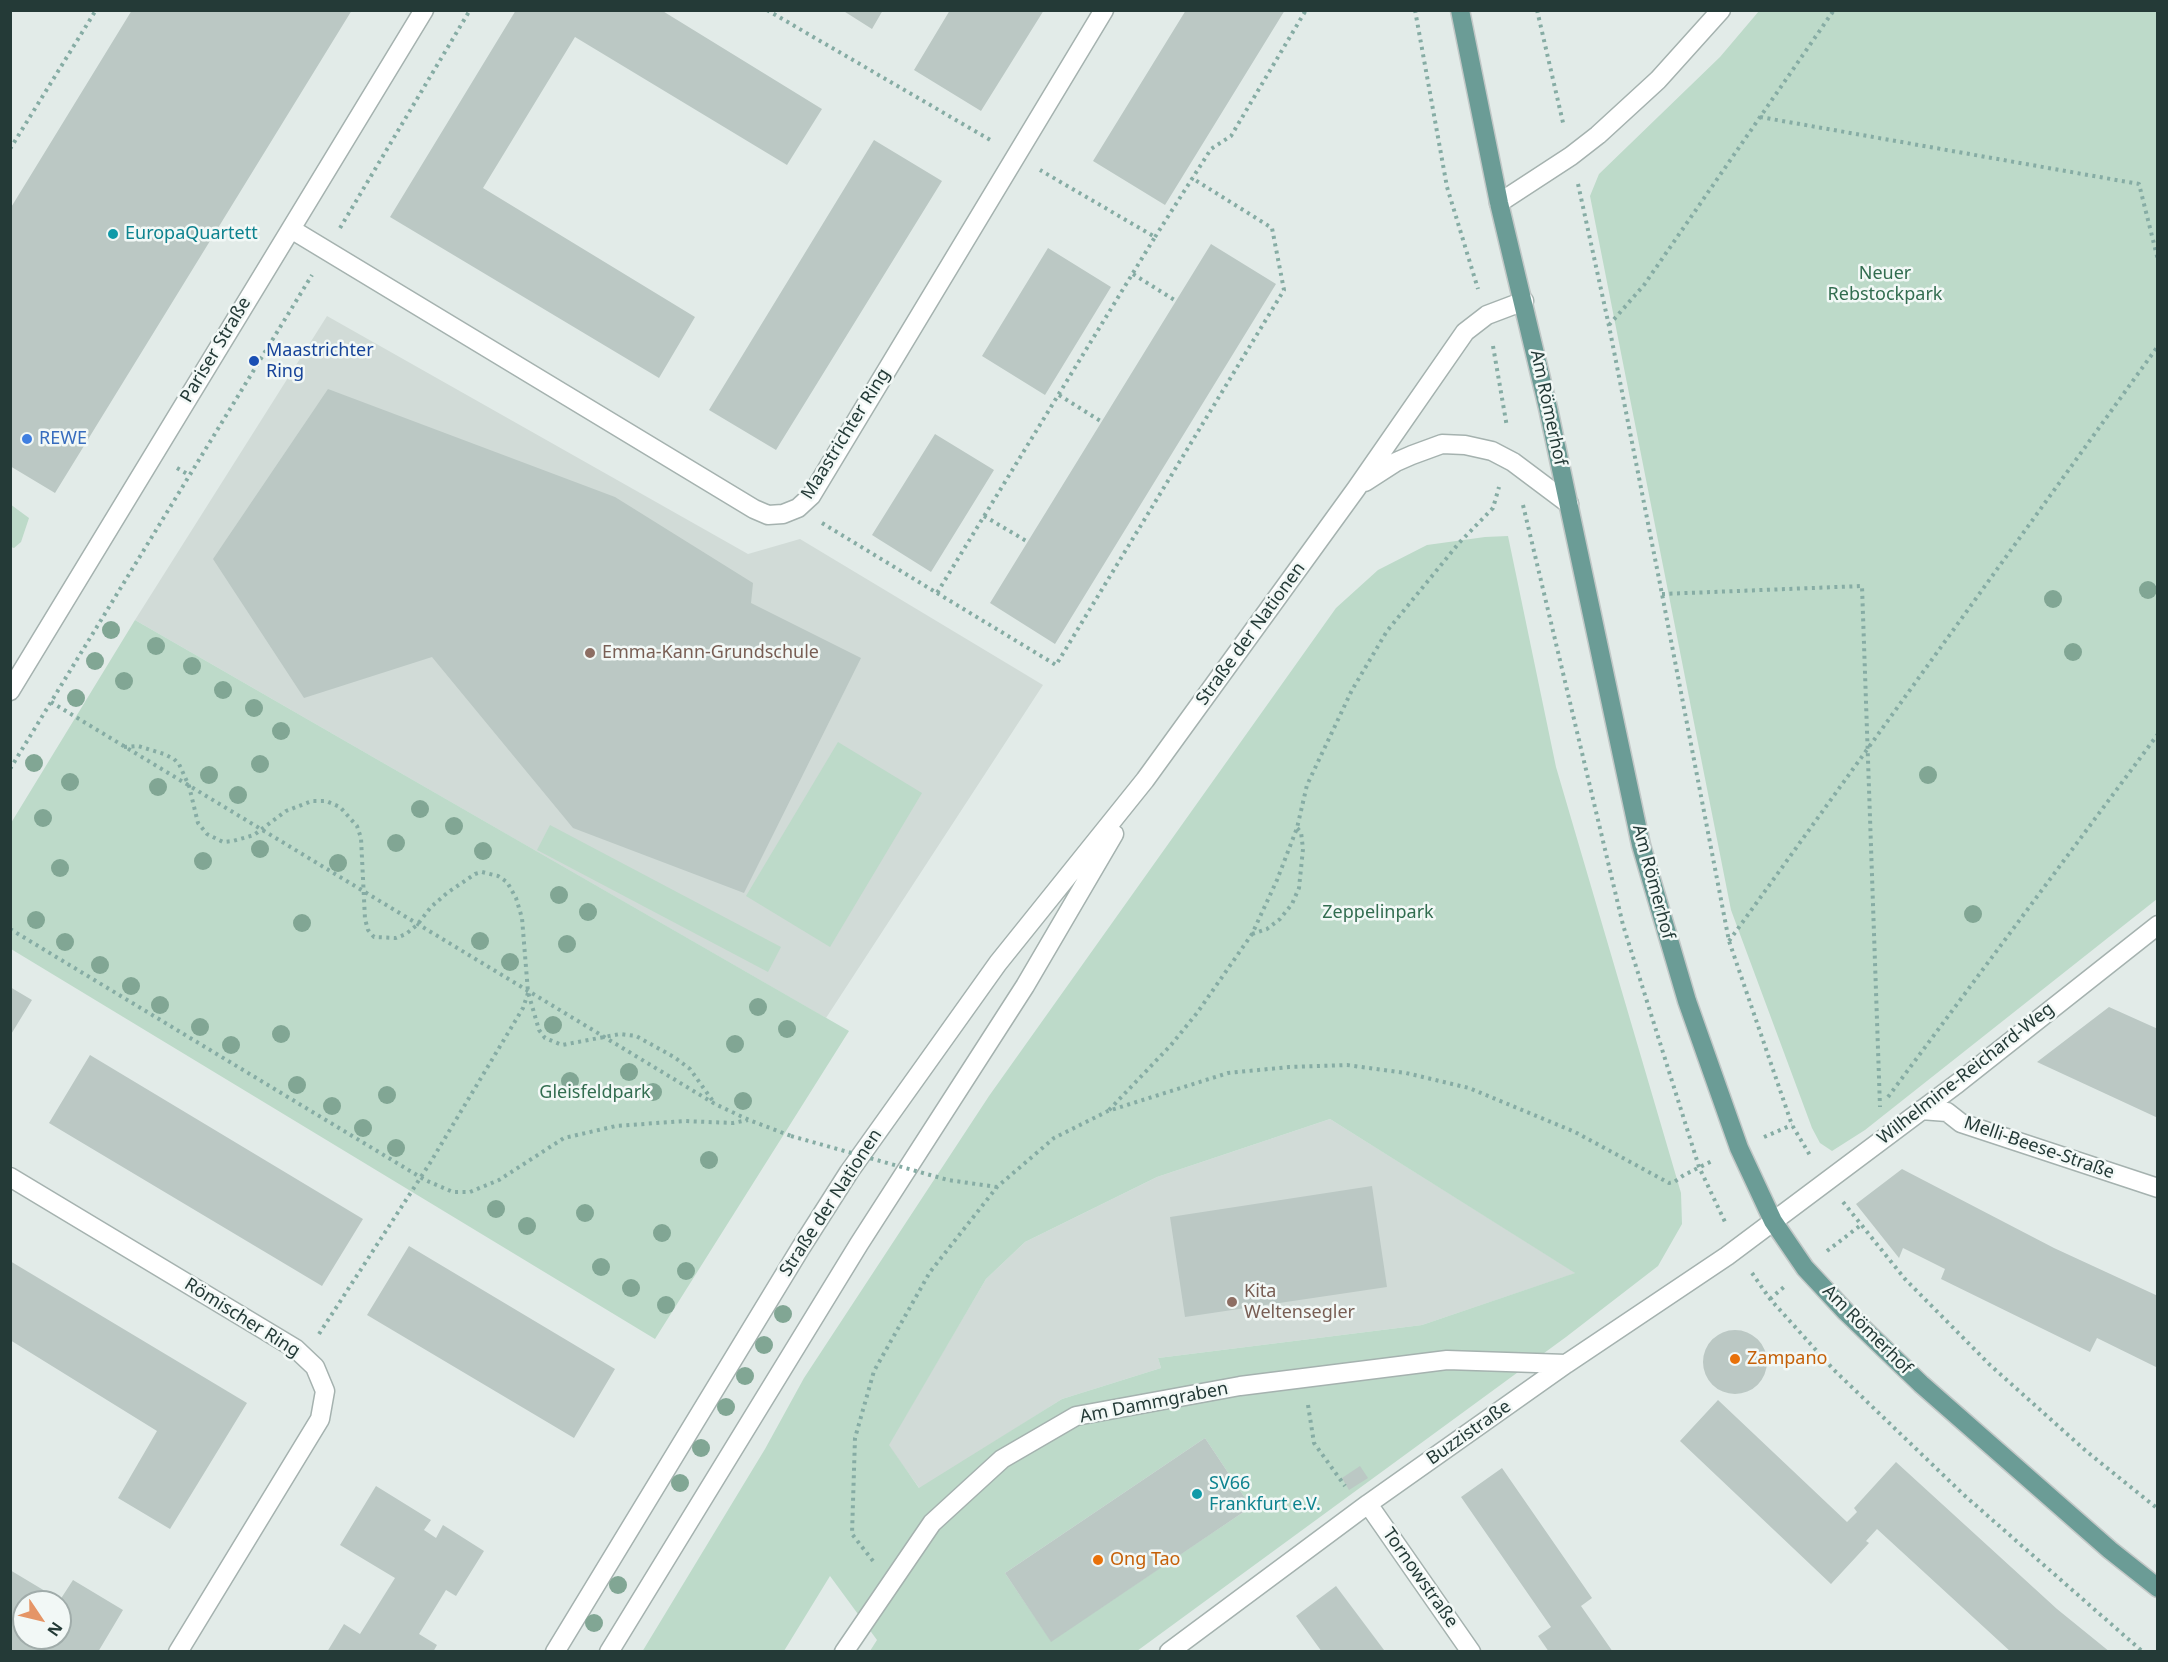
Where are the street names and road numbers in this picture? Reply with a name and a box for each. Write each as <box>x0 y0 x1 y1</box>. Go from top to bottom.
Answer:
street label: Pariser Straße <box>176 293 256 407</box>
street label: Am Römerhof <box>1525 348 1571 468</box>
street label: Maastrichter Ring <box>797 365 895 503</box>
street label: Straße der Nationen <box>1192 558 1310 710</box>
street label: Am Römerhof <box>1627 822 1679 942</box>
street label: Wilhelmine-Reichard-Weg <box>1874 998 2058 1150</box>
street label: Melli-Beese-Straße <box>1961 1112 2117 1184</box>
street label: Straße der Nationen <box>775 1125 887 1281</box>
street label: Römischer Ring <box>180 1274 304 1362</box>
street label: Am Römerhof <box>1818 1281 1916 1379</box>
street label: Am Dammgraben <box>1078 1378 1230 1428</box>
street label: Buzzistraße <box>1423 1396 1515 1470</box>
street label: Tornowstraße <box>1378 1524 1462 1632</box>

